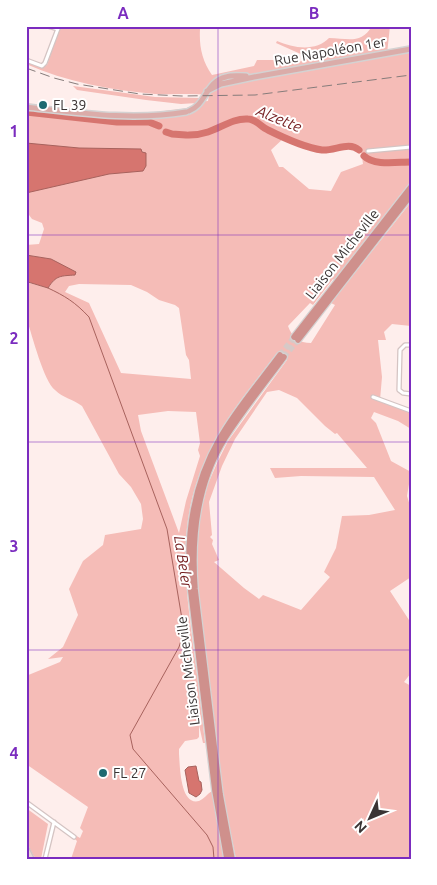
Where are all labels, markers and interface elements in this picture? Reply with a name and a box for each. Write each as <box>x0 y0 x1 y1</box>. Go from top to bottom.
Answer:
text: A <box>117 4 129 22</box>
text: B <box>309 4 319 22</box>
street label: Rue Napoléon 1er <box>273 33 388 69</box>
place label: FL 39 <box>53 97 87 113</box>
marker: FL 39 <box>37 99 49 111</box>
water label: Alzette <box>253 101 305 135</box>
text: 1 <box>9 122 19 140</box>
street label: Liaison Micheville <box>302 206 382 302</box>
text: 2 <box>9 329 19 347</box>
water label: La Beler <box>171 535 196 590</box>
text: 3 <box>9 537 19 555</box>
street label: Liaison Micheville <box>173 616 203 726</box>
text: 4 <box>9 744 19 762</box>
place label: FL 27 <box>113 765 147 781</box>
marker: FL 27 <box>97 767 109 779</box>
north arrow <box>344 792 394 842</box>
text: N <box>351 818 370 836</box>

